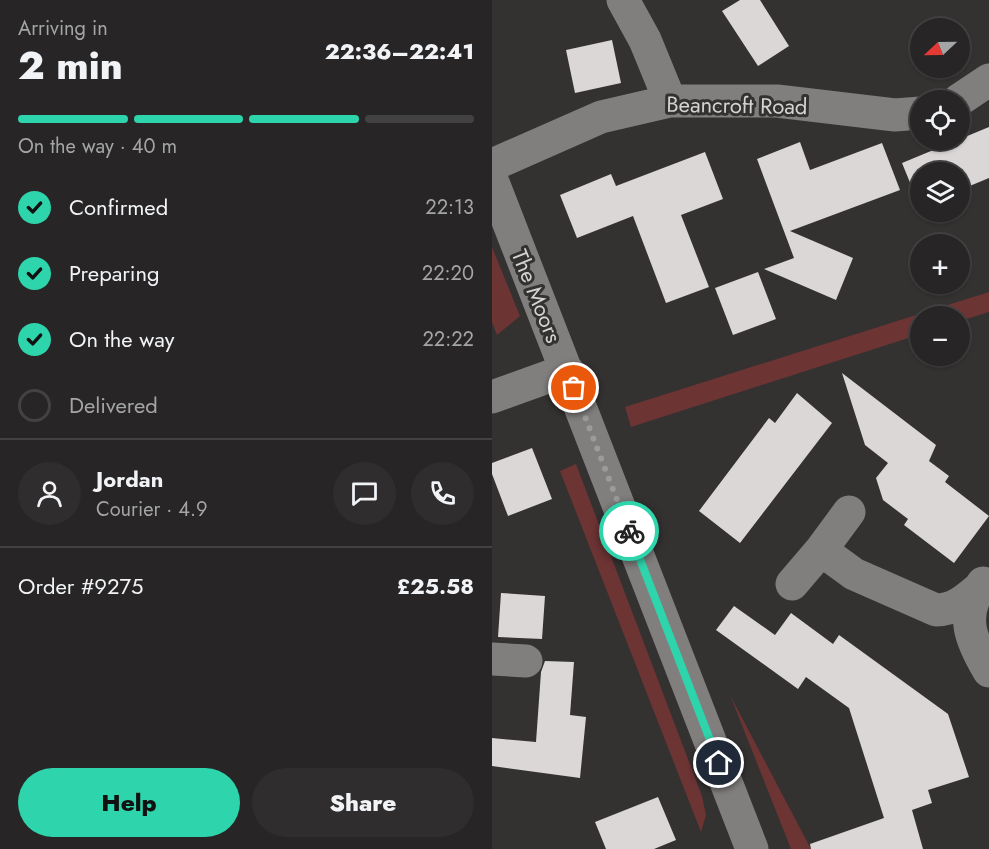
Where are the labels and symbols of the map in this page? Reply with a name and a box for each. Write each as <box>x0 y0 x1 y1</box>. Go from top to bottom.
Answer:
north arrow <box>910 18 970 78</box>
street label: Beancroft Road <box>666 88 808 122</box>
street label: The Moors <box>504 245 570 348</box>
pin <box>548 362 599 413</box>
courier <box>599 501 659 561</box>
pin <box>693 737 744 788</box>

